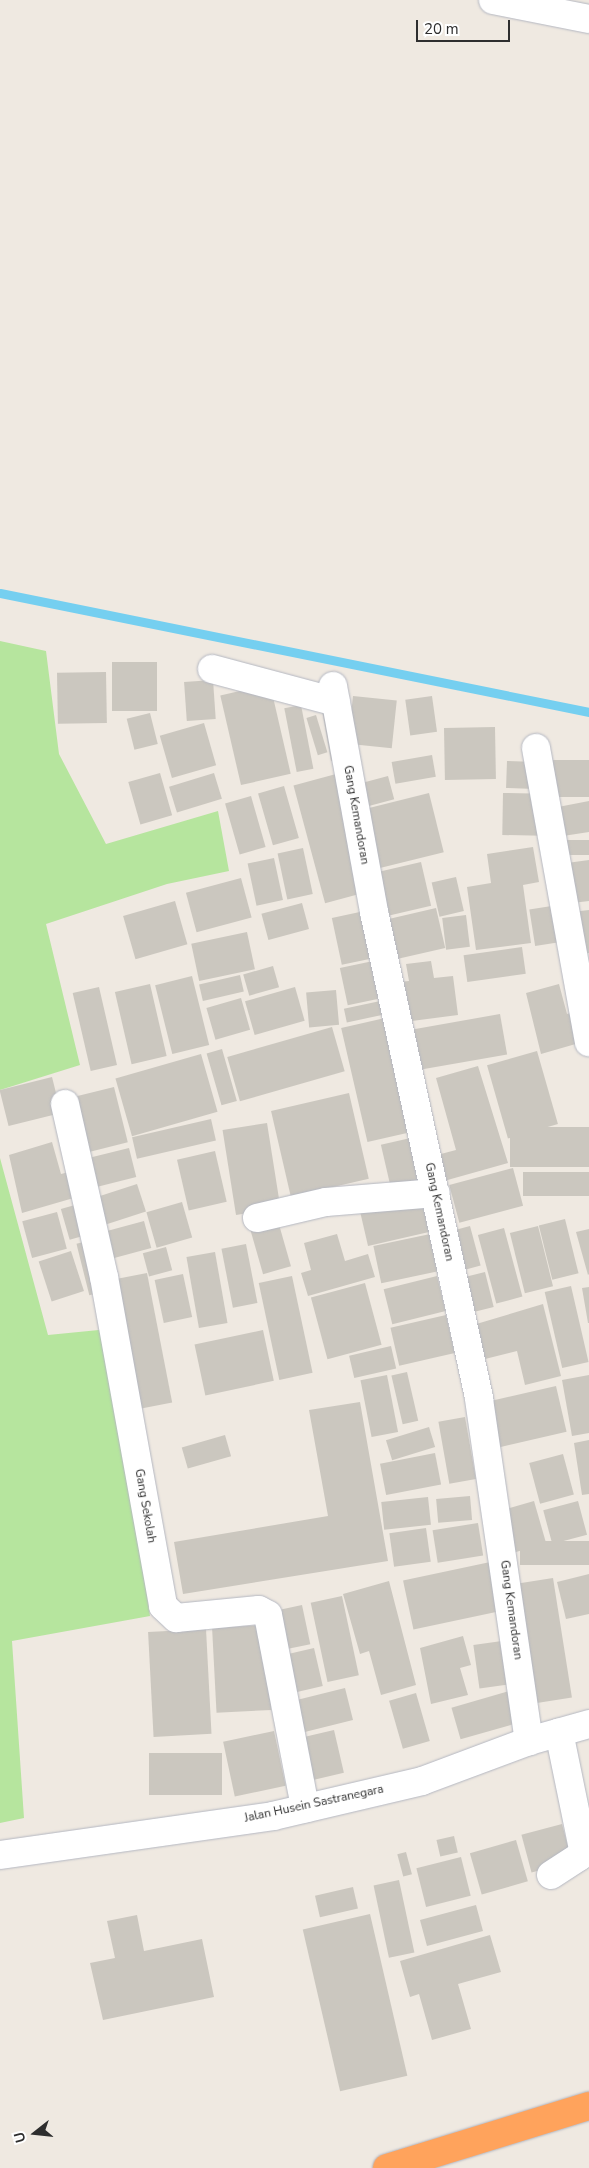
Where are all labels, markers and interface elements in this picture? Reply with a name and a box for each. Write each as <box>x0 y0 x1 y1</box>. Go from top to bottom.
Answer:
scale bar <box>419 10 513 42</box>
text: 20 m <box>424 19 459 39</box>
street label: Gang Kemandoran <box>340 764 372 866</box>
street label: Gang Kemandoran <box>422 1161 456 1263</box>
street label: Gang Sekolah <box>131 1468 159 1544</box>
street label: Gang Kemandoran <box>497 1559 525 1661</box>
street label: Jalan Husein Sastranegara <box>243 1782 385 1826</box>
north arrow <box>10 2108 60 2158</box>
text: U <box>10 2130 31 2145</box>

